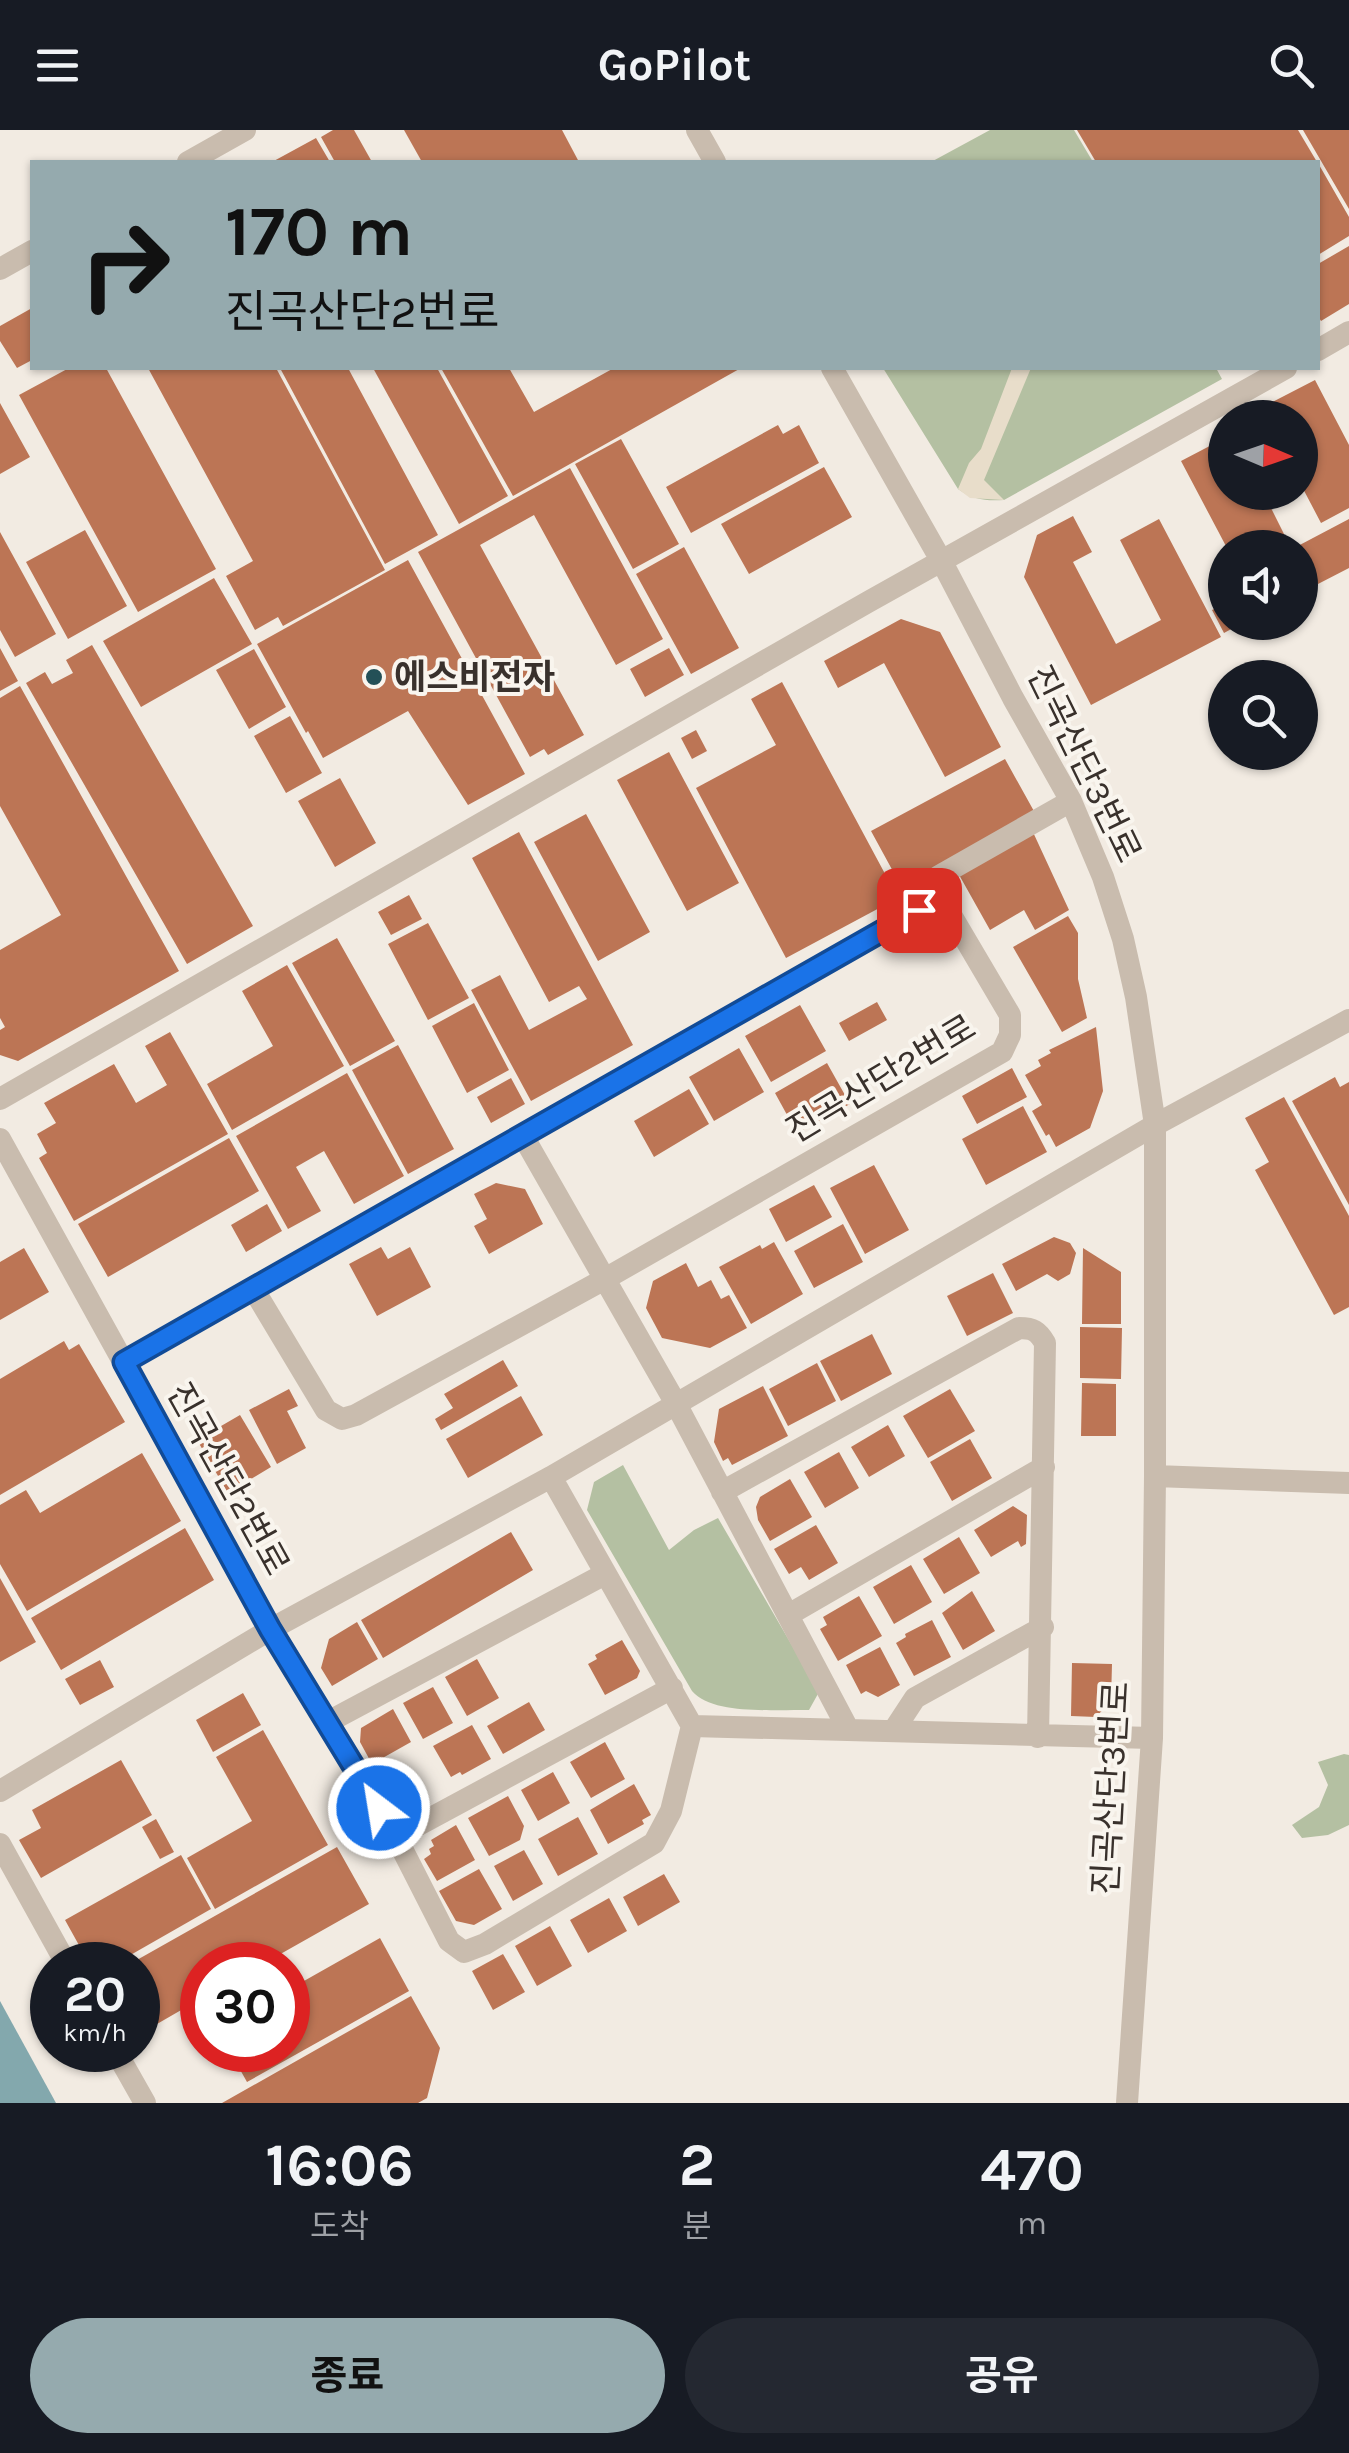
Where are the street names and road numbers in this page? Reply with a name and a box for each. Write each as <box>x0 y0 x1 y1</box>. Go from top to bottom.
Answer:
street label: 진곡산단3번로 <box>1019 659 1149 869</box>
street label: 진곡산단2번로 <box>779 1006 983 1152</box>
street label: 진곡산단2번로 <box>158 1376 298 1582</box>
street label: 진곡산단3번로 <box>1085 1680 1137 1896</box>

